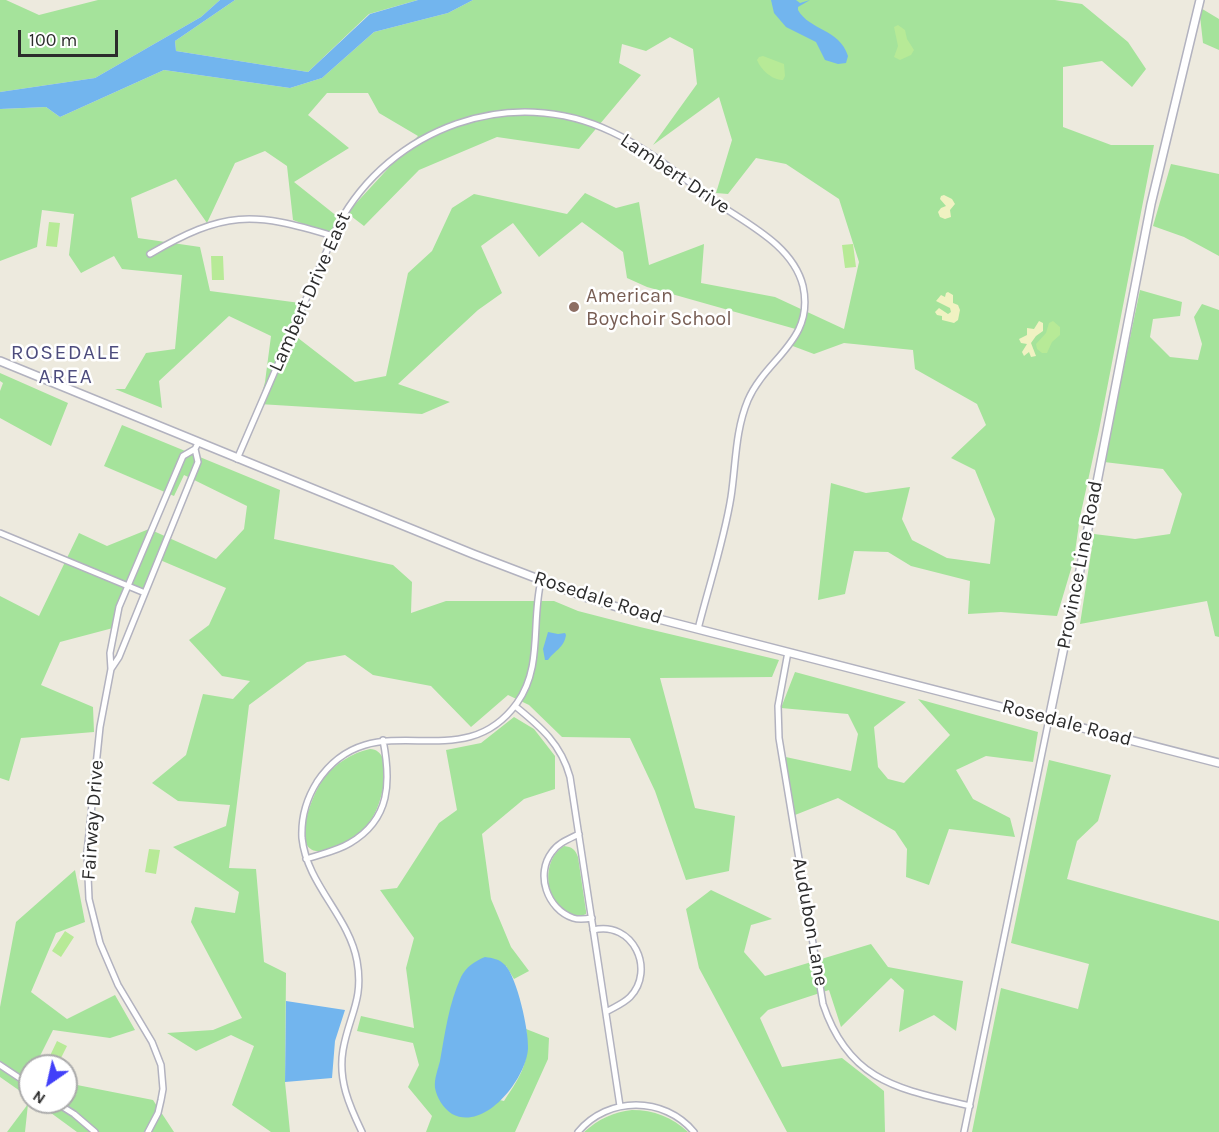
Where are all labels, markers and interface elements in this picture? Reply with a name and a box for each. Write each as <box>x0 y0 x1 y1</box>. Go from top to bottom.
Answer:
scale bar <box>21 18 122 56</box>
text: 100 m <box>29 29 77 51</box>
street label: Lambert Drive <box>615 128 735 220</box>
street label: Lambert Drive East <box>264 208 356 376</box>
place label: American Boychoir School <box>586 284 732 331</box>
marker: American Boychoir School <box>567 300 581 314</box>
district label: ROSEDALE AREA <box>11 340 121 390</box>
street label: Province Line Road <box>1052 479 1108 651</box>
street label: Rosedale Road <box>531 566 665 630</box>
street label: Rosedale Road <box>999 694 1135 752</box>
street label: Fairway Drive <box>77 759 109 881</box>
street label: Audubon Lane <box>787 856 833 988</box>
north arrow <box>18 1054 78 1114</box>
text: N <box>29 1087 49 1109</box>

